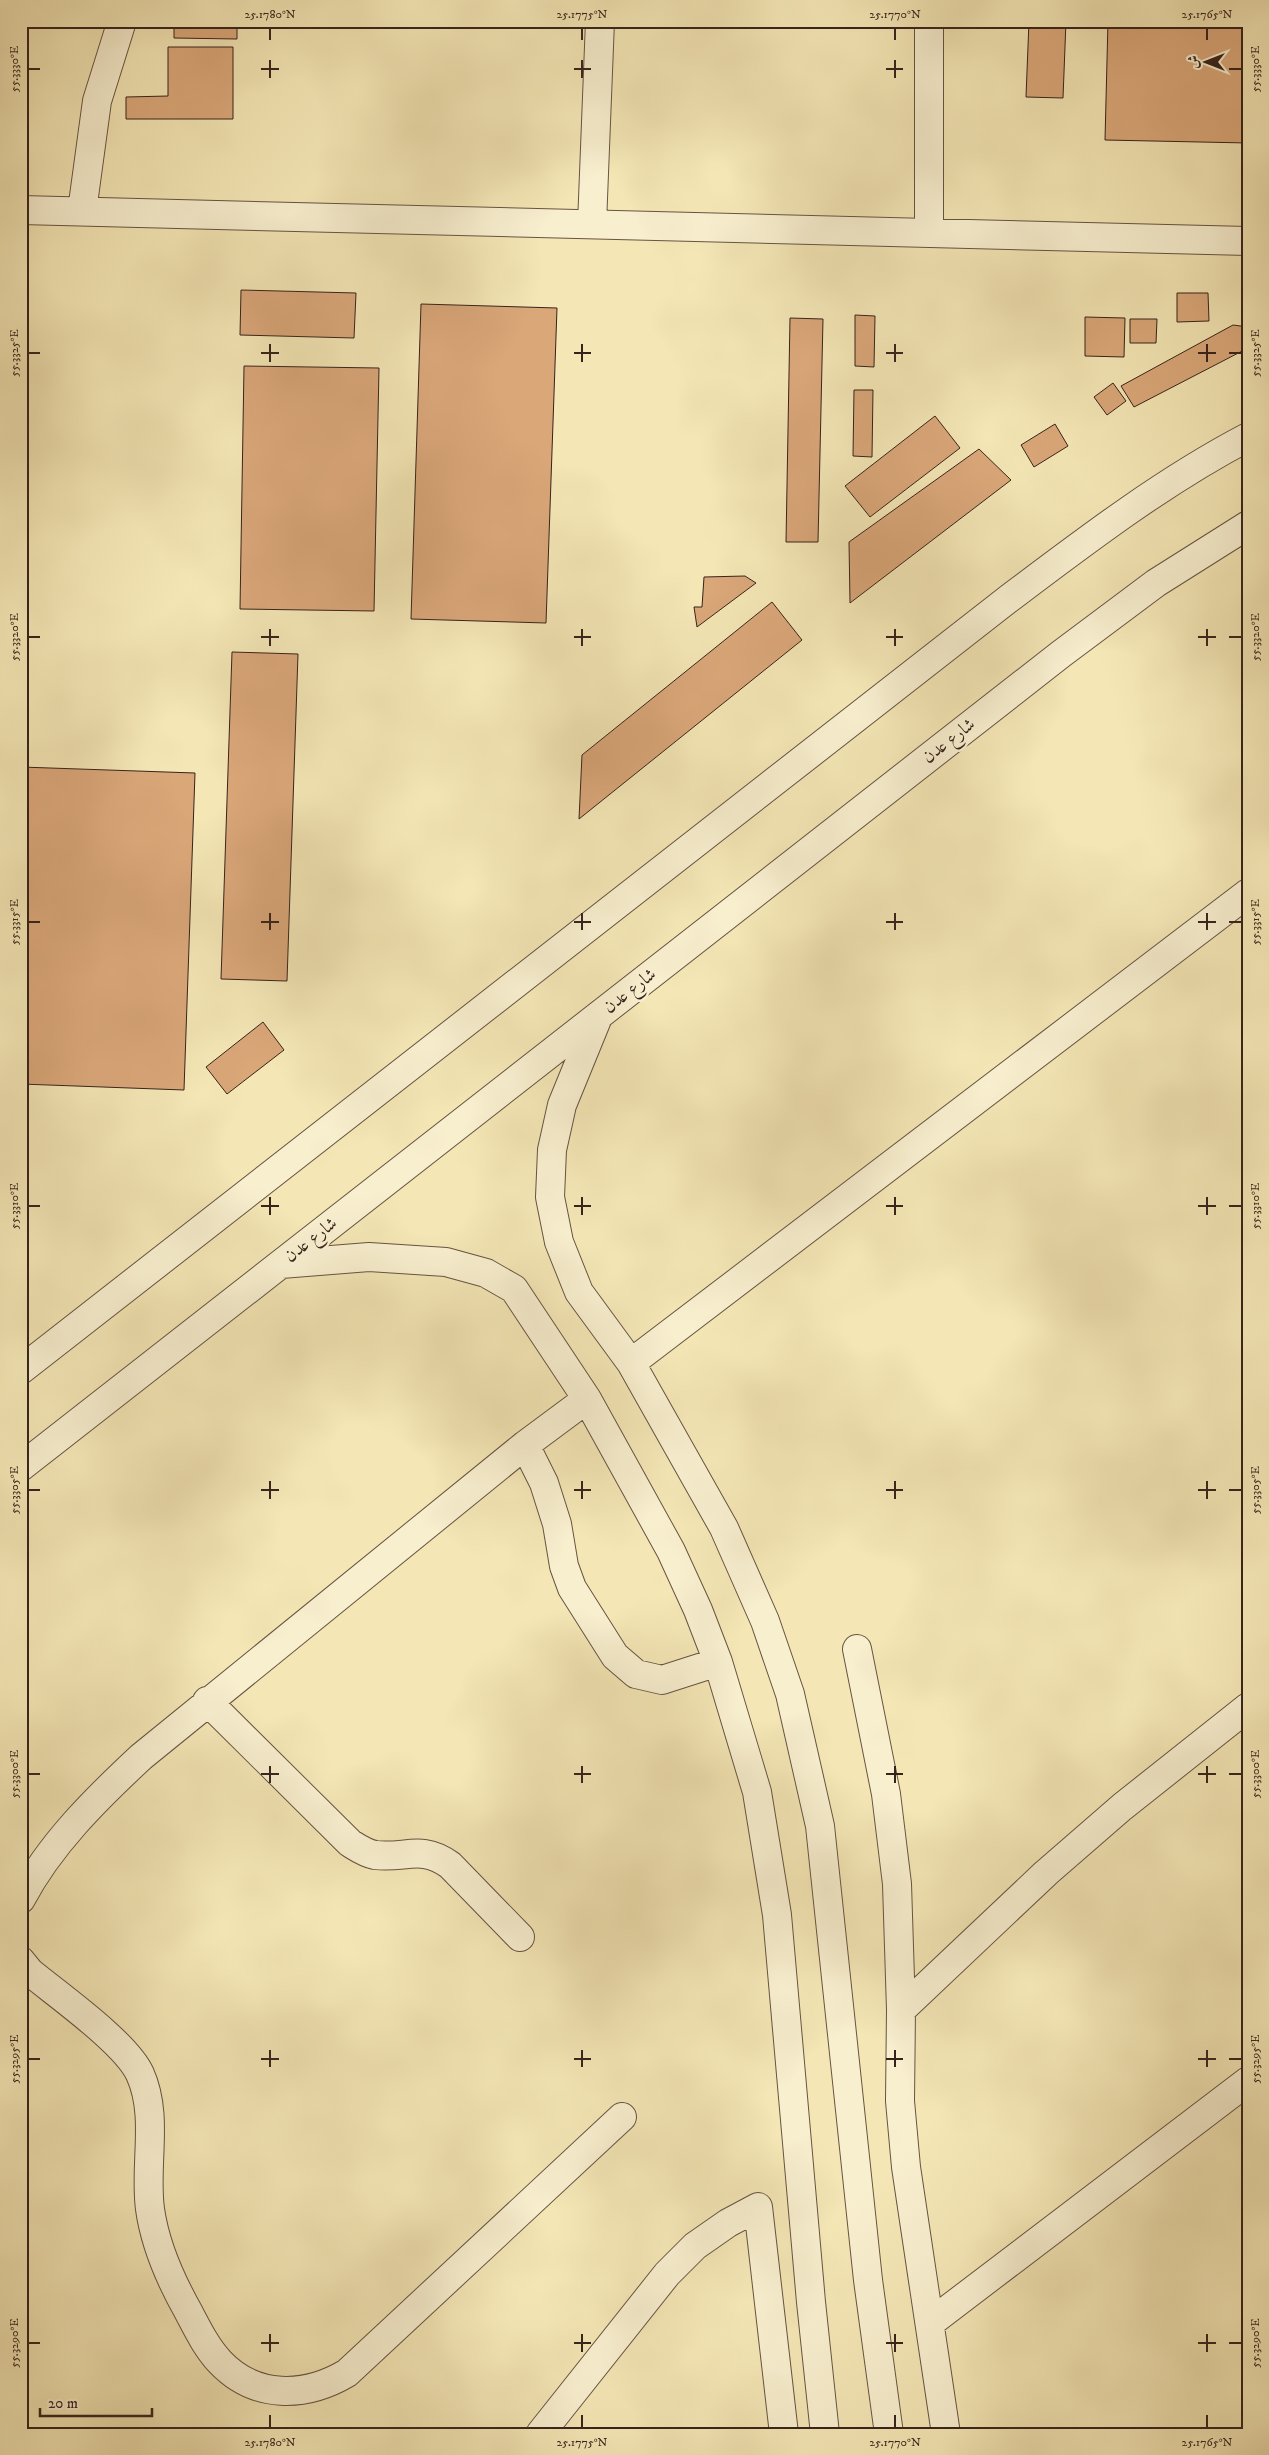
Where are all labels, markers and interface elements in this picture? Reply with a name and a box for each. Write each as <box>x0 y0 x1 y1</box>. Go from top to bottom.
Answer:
text: 25.1780°N <box>244 7 296 22</box>
text: 25.1775°N <box>557 7 608 22</box>
text: 25.1770°N <box>869 7 921 22</box>
text: 25.1765°N <box>1182 7 1233 22</box>
north arrow <box>1182 38 1232 88</box>
text: 55.3330°E <box>7 45 22 92</box>
text: 55.3330°E <box>1248 45 1263 92</box>
text: ش <box>1185 55 1203 69</box>
text: 55.3325°E <box>7 329 22 377</box>
text: 55.3325°E <box>1248 329 1263 377</box>
text: 55.3320°E <box>7 612 22 661</box>
text: 55.3320°E <box>1248 612 1263 661</box>
street label: شارع عدن <box>918 714 982 771</box>
text: 55.3315°E <box>7 899 22 945</box>
text: 55.3315°E <box>1248 899 1263 945</box>
street label: شارع عدن <box>599 964 663 1021</box>
text: 55.3310°E <box>7 1182 22 1229</box>
text: 55.3310°E <box>1248 1182 1263 1229</box>
street label: شارع عدن <box>280 1213 344 1270</box>
text: 55.3305°E <box>7 1465 22 1514</box>
text: 55.3305°E <box>1248 1465 1263 1514</box>
text: 55.3300°E <box>7 1749 22 1798</box>
text: 55.3300°E <box>1248 1749 1263 1798</box>
text: 55.3295°E <box>7 2034 22 2084</box>
text: 55.3295°E <box>1248 2034 1263 2084</box>
text: 55.3290°E <box>7 2318 22 2368</box>
text: 55.3290°E <box>1248 2318 1263 2368</box>
scale bar <box>40 2385 152 2417</box>
text: 20 m <box>48 2394 78 2413</box>
text: 25.1780°N <box>244 2435 296 2450</box>
text: 25.1775°N <box>557 2435 608 2450</box>
text: 25.1770°N <box>869 2435 921 2450</box>
text: 25.1765°N <box>1182 2435 1233 2450</box>

